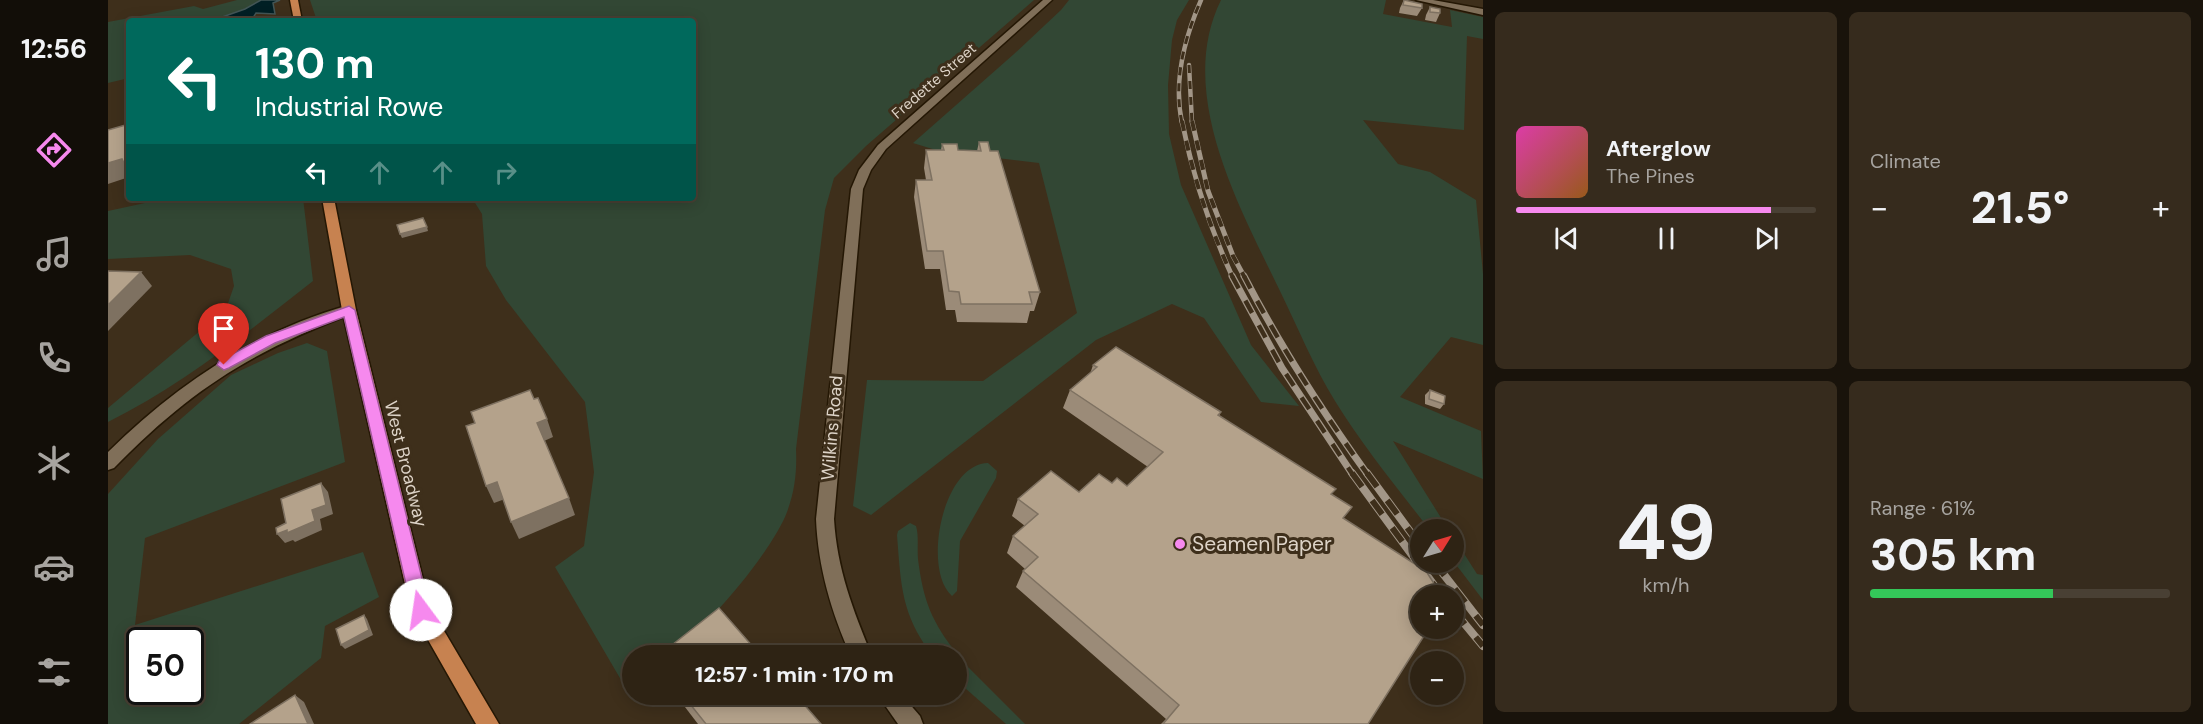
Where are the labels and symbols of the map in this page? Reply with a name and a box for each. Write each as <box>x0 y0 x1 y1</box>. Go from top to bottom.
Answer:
street label: Fredette Street <box>887 39 981 123</box>
pin <box>198 303 249 365</box>
street label: Wilkins Road <box>815 375 849 481</box>
street label: West Broadway <box>379 398 433 530</box>
north arrow <box>1410 519 1464 573</box>
place label: Seamen Paper <box>1192 530 1332 558</box>
marker: Seamen Paper <box>1173 537 1187 551</box>
position arrow <box>389 578 453 642</box>
speed limit sign: 50 <box>126 627 204 705</box>

